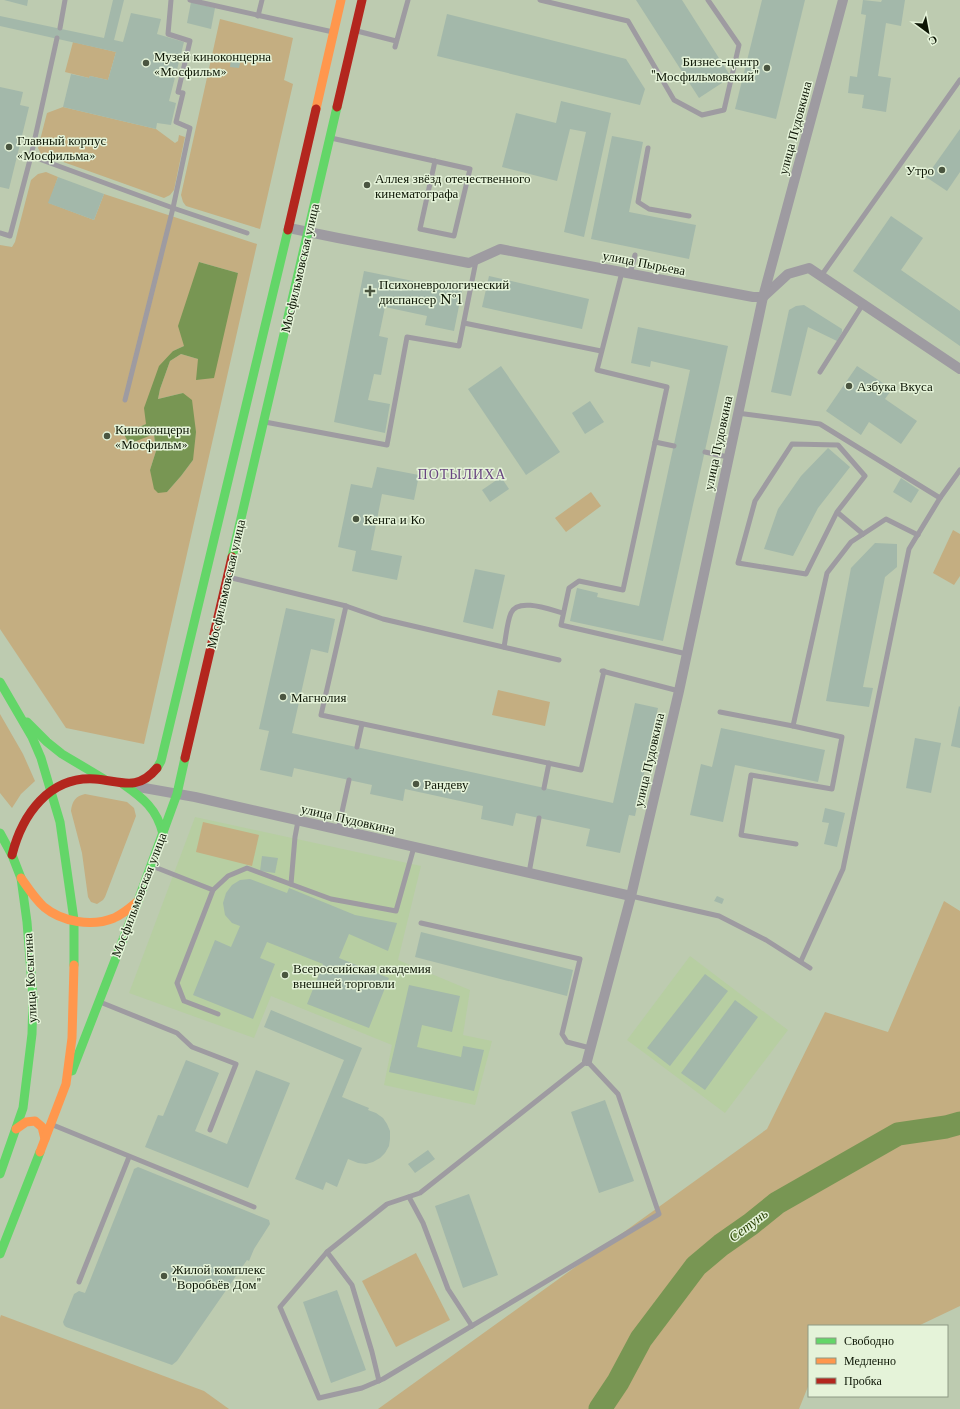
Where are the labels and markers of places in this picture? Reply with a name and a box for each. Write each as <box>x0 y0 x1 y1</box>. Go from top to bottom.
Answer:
place label: Музей киноконцерна «Мосфильм» <box>154 48 271 80</box>
place label: Бизнес-центр "Мосфильмовский" <box>651 53 759 85</box>
marker: Музей киноконцерна «Мосфильм» <box>141 58 151 68</box>
marker: Бизнес-центр "Мосфильмовский" <box>762 63 772 73</box>
place label: Главный корпус «Мосфильма» <box>17 132 106 164</box>
marker: Главный корпус «Мосфильма» <box>4 142 14 152</box>
place label: Утро <box>906 162 934 179</box>
marker: Утро <box>937 165 947 175</box>
place label: Аллея звёзд отечественного кинематографа <box>375 170 530 202</box>
marker: Аллея звёзд отечественного кинематографа <box>362 180 372 190</box>
place label: Психоневрологический диспансер №1 <box>379 276 509 308</box>
marker: Психоневрологический диспансер №1 <box>364 285 376 297</box>
place label: Азбука Вкуса <box>857 378 933 395</box>
marker: Азбука Вкуса <box>844 381 854 391</box>
place label: Киноконцерн «Мосфильм» <box>115 421 189 453</box>
marker: Киноконцерн «Мосфильм» <box>102 431 112 441</box>
place label: Кенга и Ко <box>364 511 425 528</box>
marker: Кенга и Ко <box>351 514 361 524</box>
place label: Магнолия <box>291 689 346 706</box>
marker: Магнолия <box>278 692 288 702</box>
place label: Рандеву <box>424 776 469 793</box>
marker: Рандеву <box>411 779 421 789</box>
place label: Всероссийская академия внешней торговли <box>293 960 431 992</box>
marker: Всероссийская академия внешней торговли <box>280 970 290 980</box>
place label: Жилой комплекс "Воробьёв Дом" <box>172 1261 266 1293</box>
marker: Жилой комплекс "Воробьёв Дом" <box>159 1271 169 1281</box>

